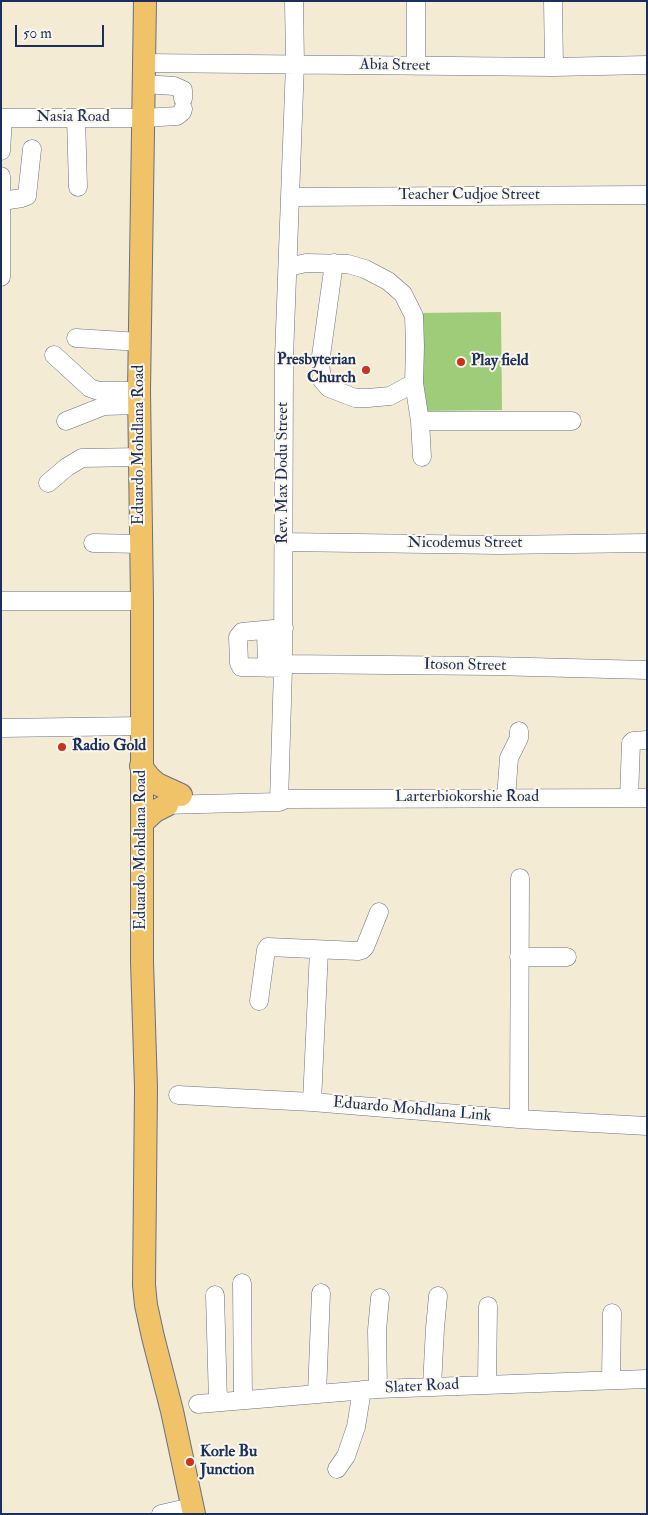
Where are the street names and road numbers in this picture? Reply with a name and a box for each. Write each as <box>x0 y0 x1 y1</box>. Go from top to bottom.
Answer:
street label: Abia Street <box>359 56 431 76</box>
street label: Nasia Road <box>36 108 110 128</box>
street label: Teacher Cudjoe Street <box>398 186 540 206</box>
street label: Eduardo Mohdlana Road <box>130 365 150 525</box>
street label: Rev. Max Dodu Street <box>274 402 294 544</box>
street label: Nicodemus Street <box>407 534 523 554</box>
street label: Itoson Street <box>424 656 506 676</box>
street label: Eduardo Mohdlana Road <box>132 770 152 930</box>
street label: Larterbiokorshie Road <box>395 788 539 808</box>
street label: Eduardo Mohdlana Link <box>332 1094 492 1126</box>
street label: Slater Road <box>384 1375 460 1399</box>

